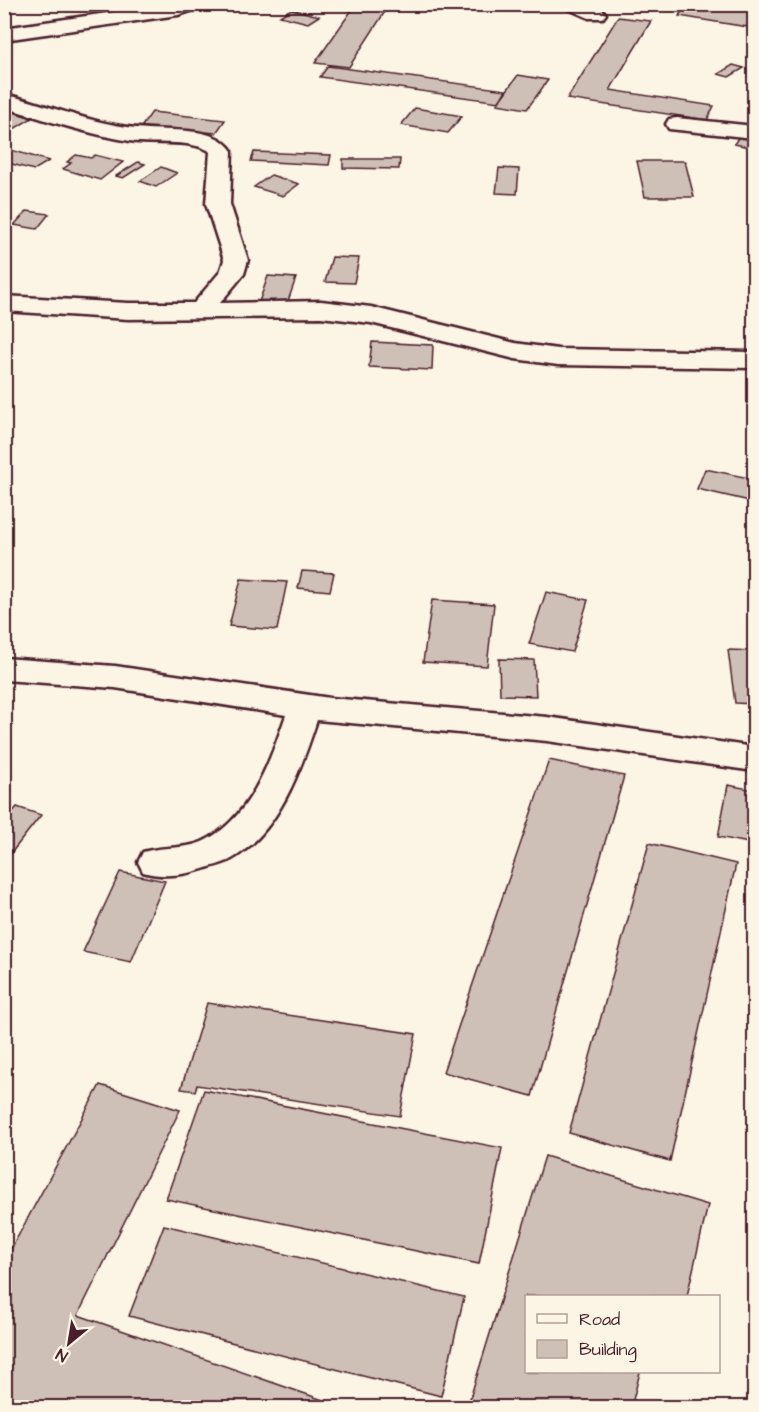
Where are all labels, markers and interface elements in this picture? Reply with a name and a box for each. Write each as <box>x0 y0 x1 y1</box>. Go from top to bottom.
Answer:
legend <box>525 1295 720 1373</box>
text: Road <box>579 1307 620 1332</box>
north arrow <box>39 1313 99 1373</box>
text: Building <box>579 1337 637 1363</box>
text: N <box>52 1343 72 1367</box>

